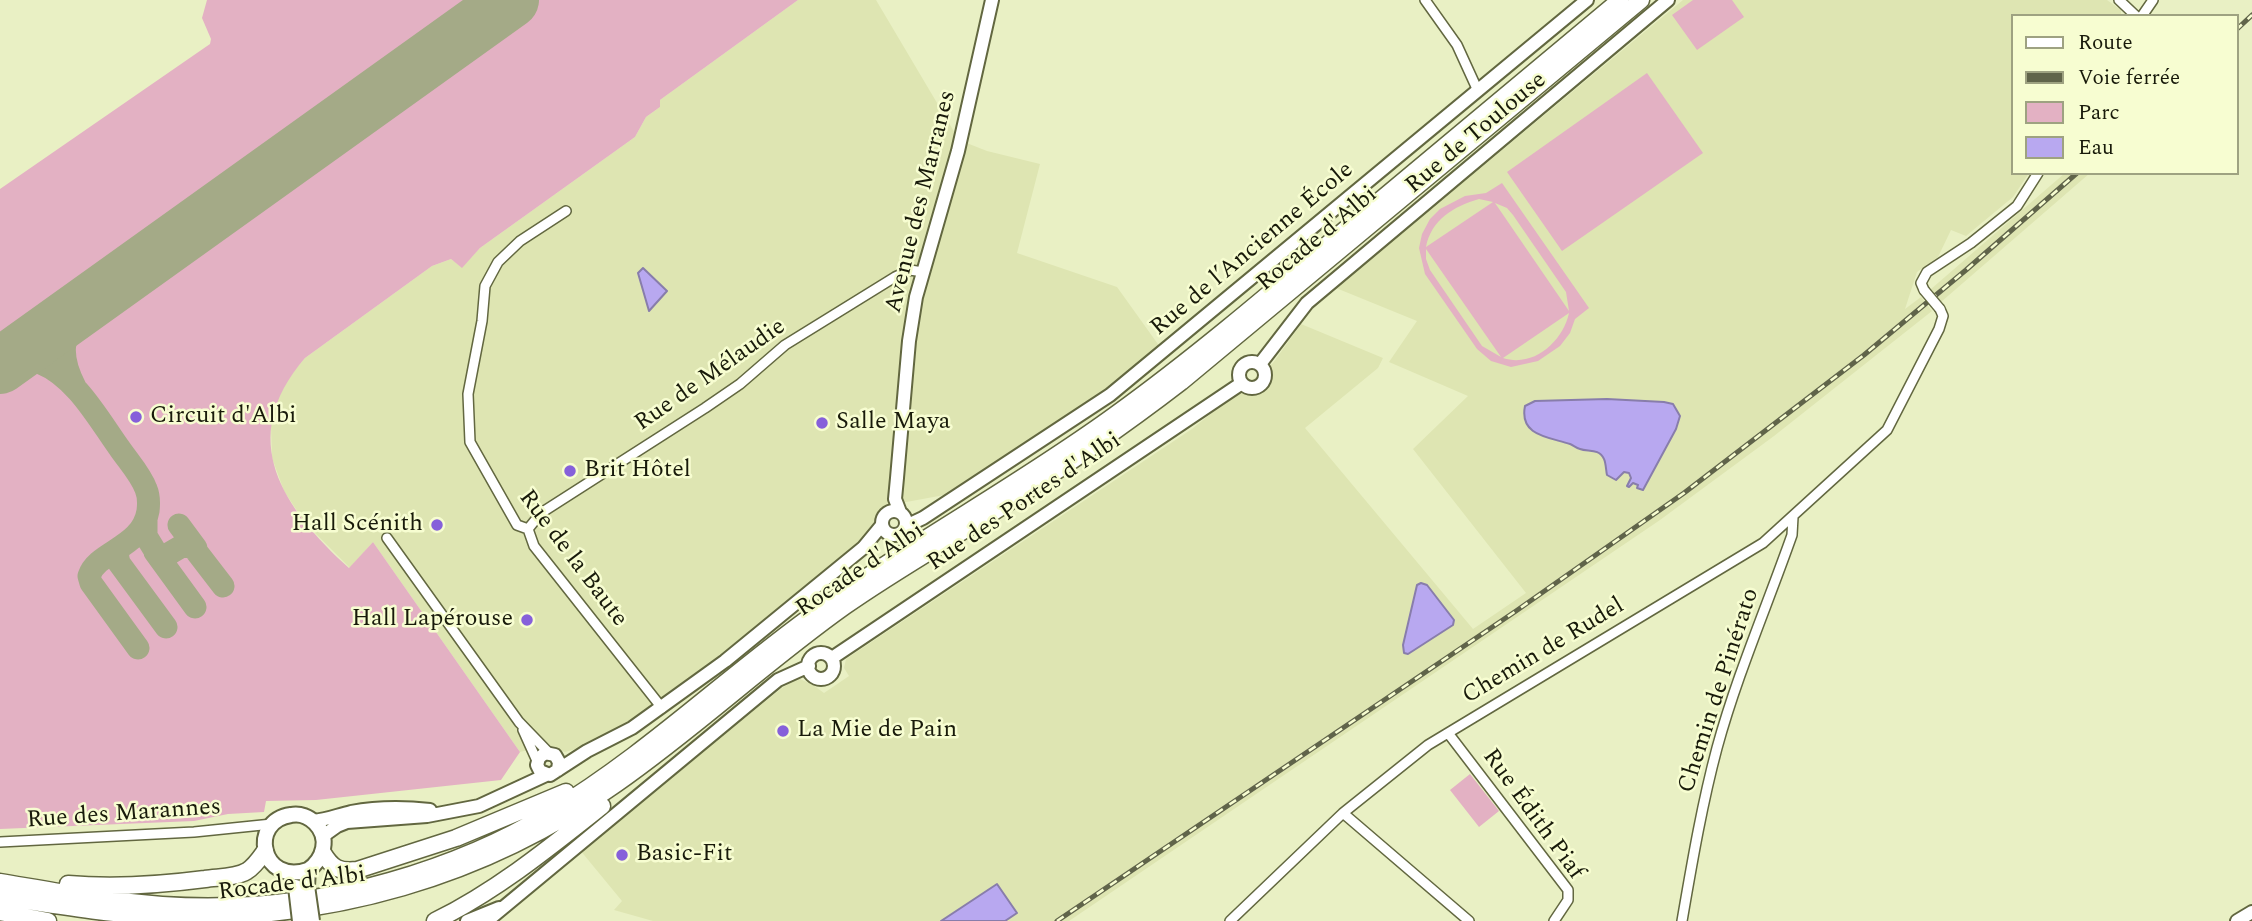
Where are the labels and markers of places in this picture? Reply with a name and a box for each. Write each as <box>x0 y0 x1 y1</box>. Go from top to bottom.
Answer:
place label: Circuit d'Albi <box>150 403 297 431</box>
marker: Circuit d'Albi <box>128 409 144 425</box>
place label: Salle Maya <box>836 409 950 437</box>
marker: Salle Maya <box>814 415 830 431</box>
place label: Brit Hôtel <box>584 457 691 485</box>
marker: Brit Hôtel <box>562 463 578 479</box>
place label: Hall Scénith <box>292 511 423 539</box>
marker: Hall Scénith <box>429 517 445 533</box>
place label: Hall Lapérouse <box>352 606 513 634</box>
marker: Hall Lapérouse <box>519 612 535 628</box>
place label: La Mie de Pain <box>797 717 957 745</box>
marker: La Mie de Pain <box>775 723 791 739</box>
place label: Basic-Fit <box>636 841 732 869</box>
marker: Basic-Fit <box>614 847 630 863</box>

